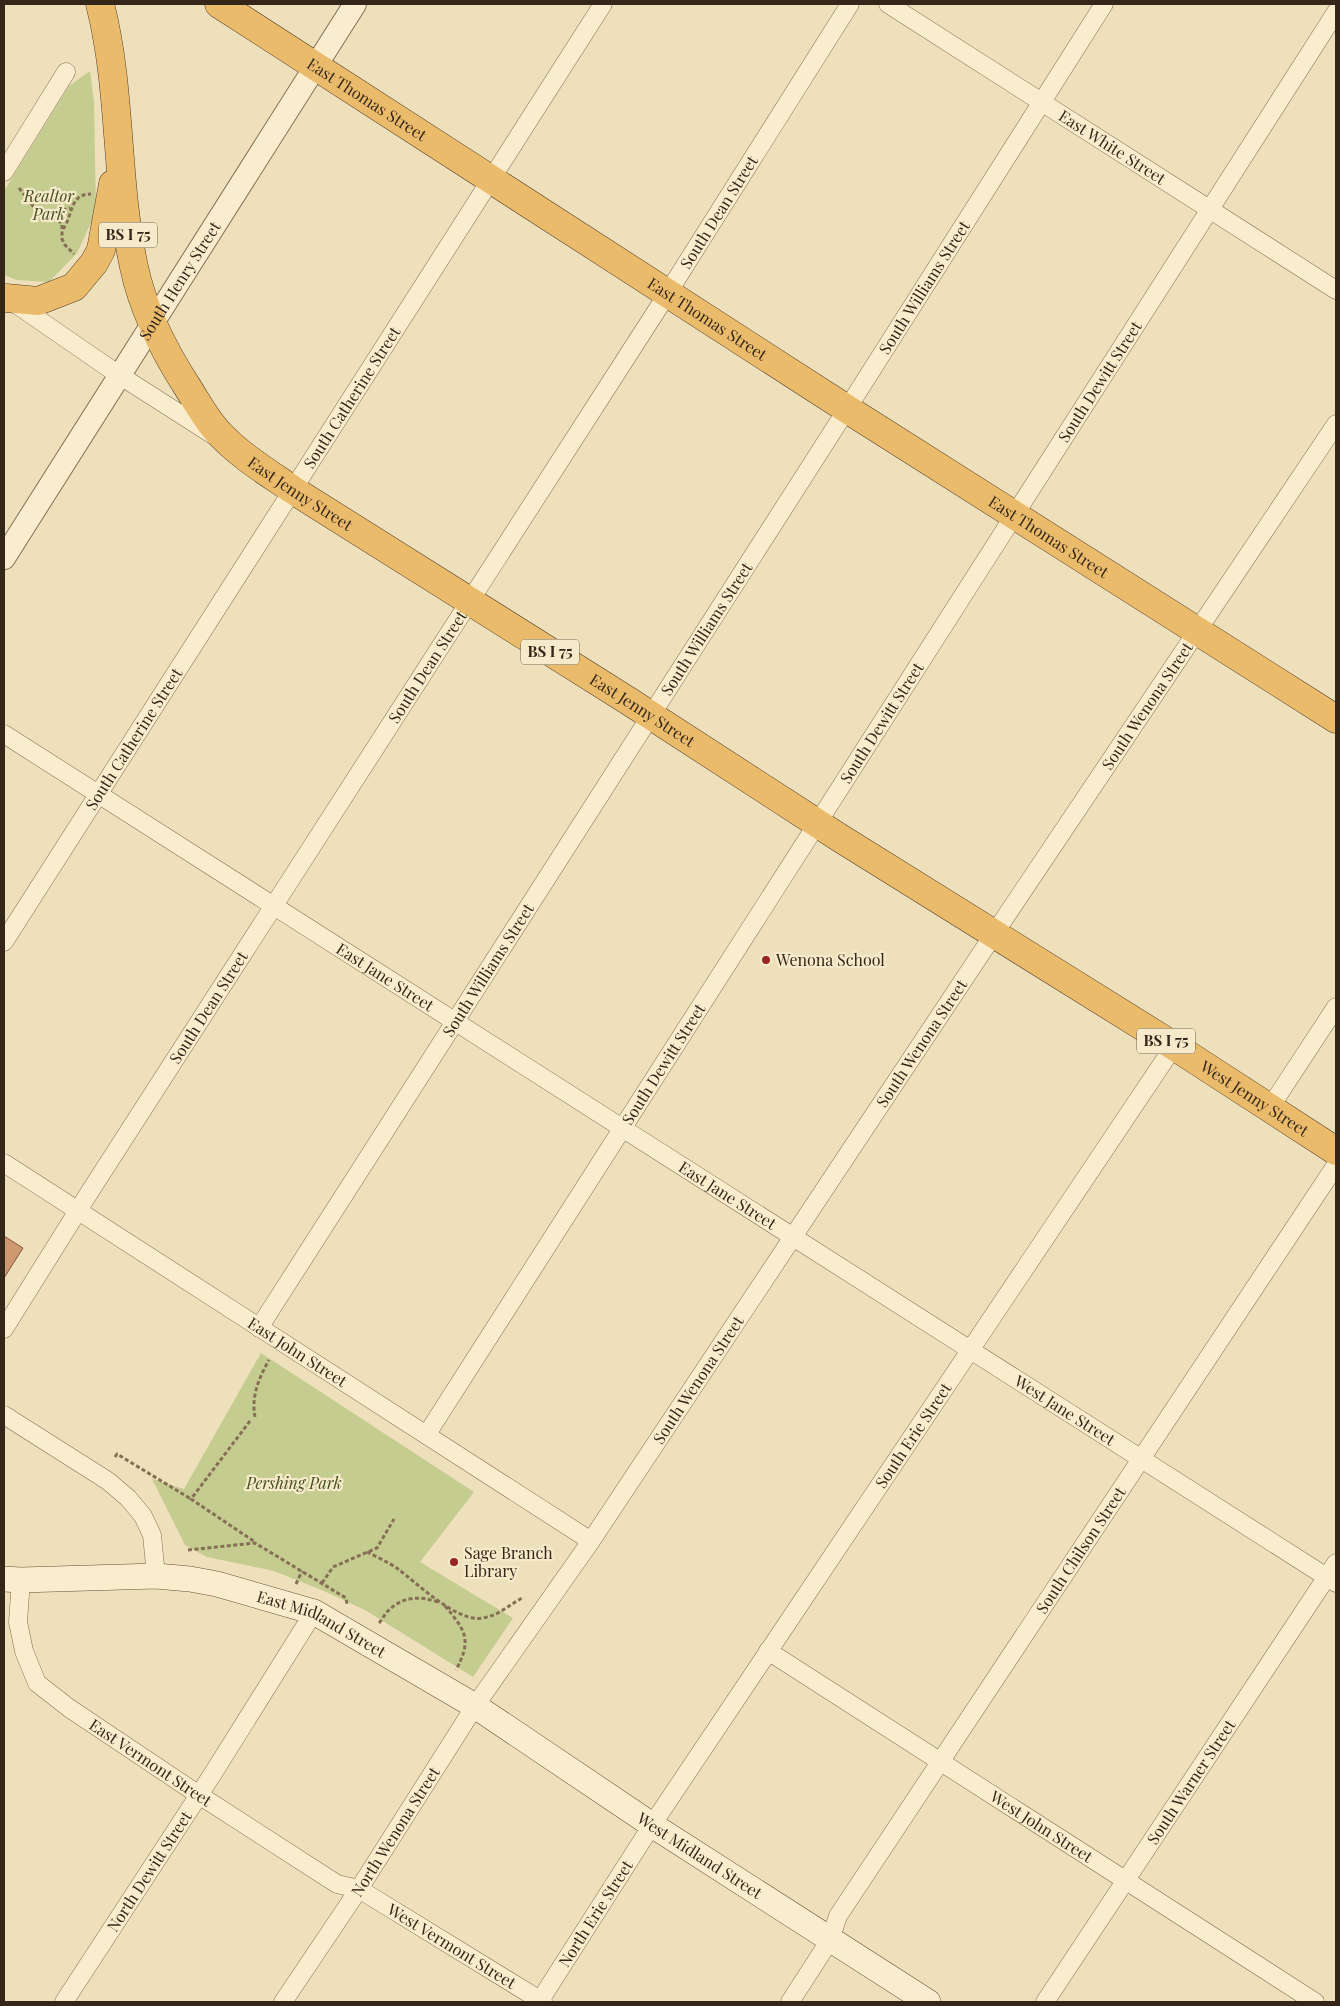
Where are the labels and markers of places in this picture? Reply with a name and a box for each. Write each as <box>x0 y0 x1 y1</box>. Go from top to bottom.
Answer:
place label: Wenona School <box>775 949 885 970</box>
marker: Wenona School <box>760 954 772 966</box>
place label: Sage Branch Library <box>464 1542 553 1581</box>
marker: Sage Branch Library <box>448 1556 460 1568</box>

